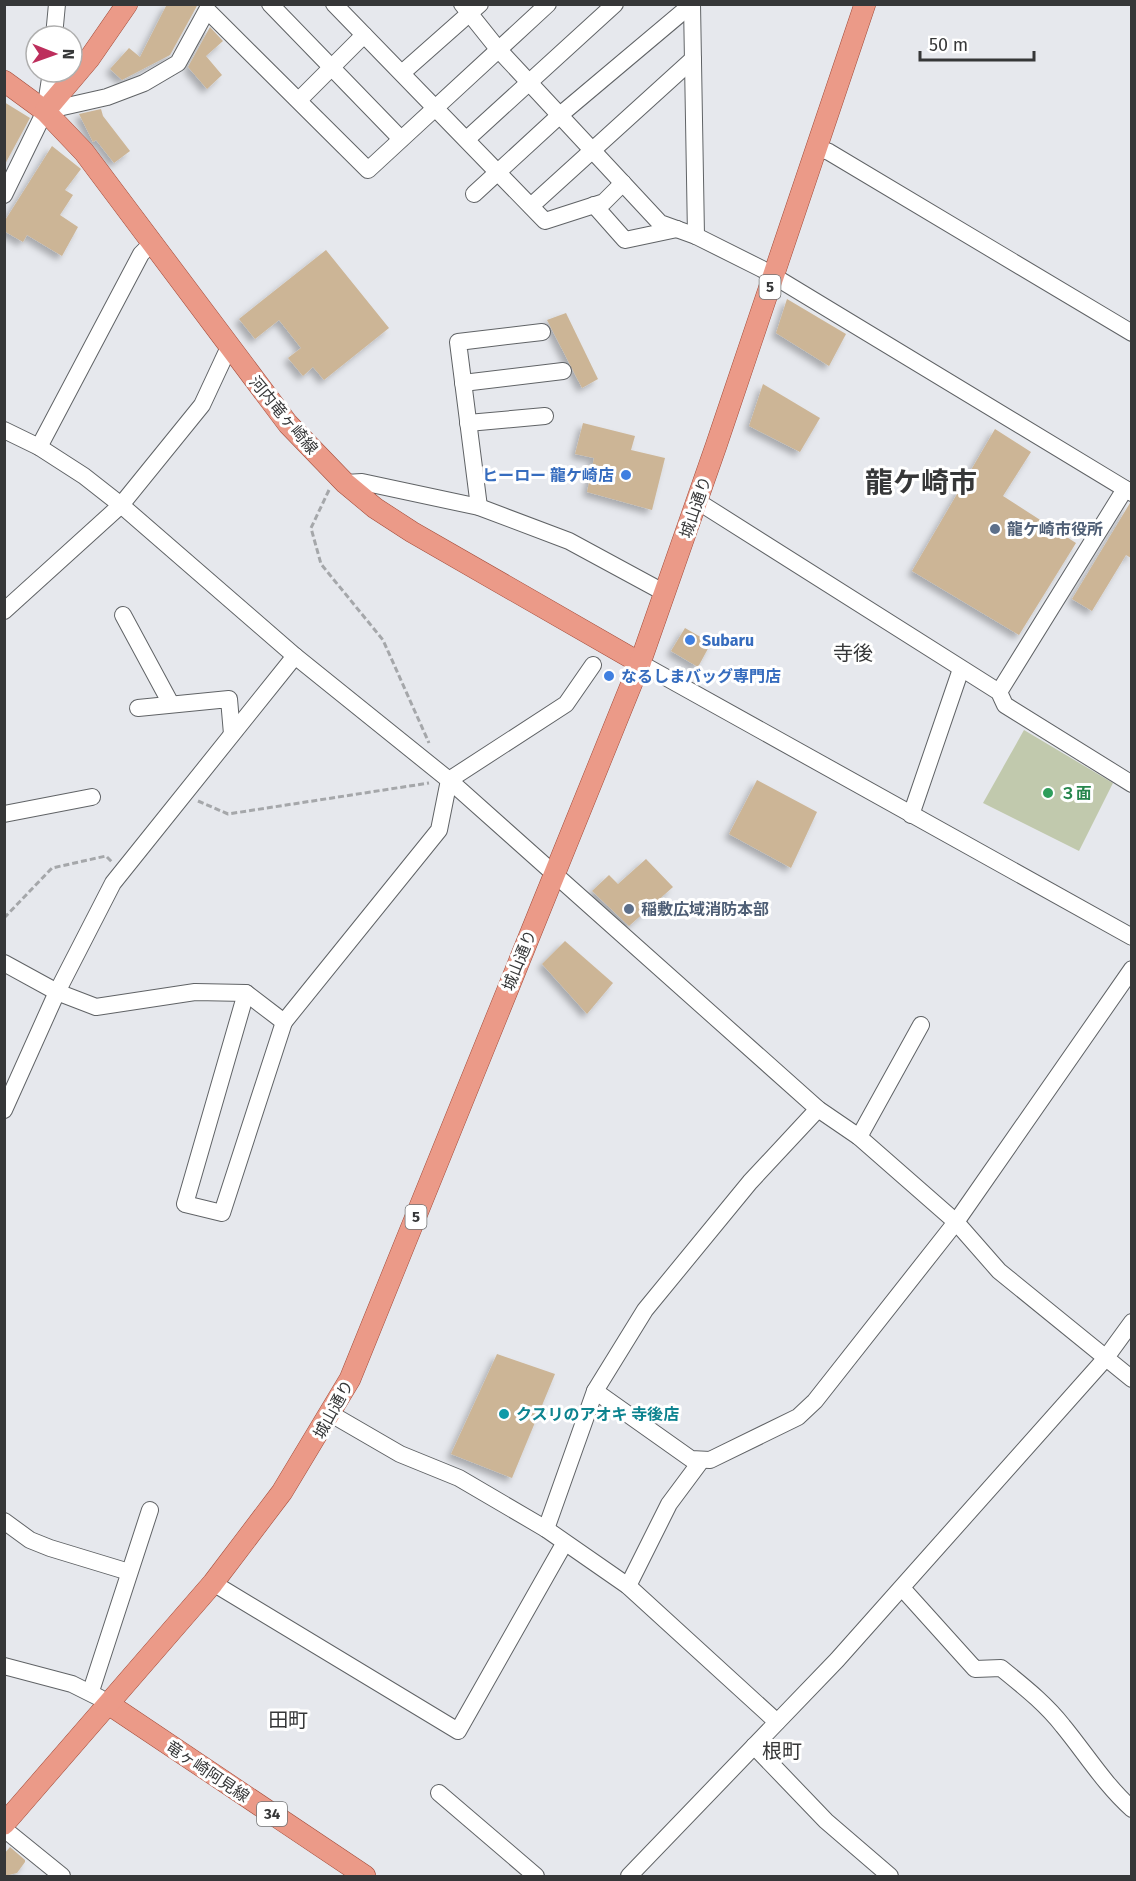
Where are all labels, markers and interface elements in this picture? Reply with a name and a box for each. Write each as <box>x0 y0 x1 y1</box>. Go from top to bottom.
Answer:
north arrow <box>24 24 84 84</box>
scale bar <box>920 24 1034 62</box>
text: 50 m <box>929 34 968 56</box>
text: N <box>59 49 78 60</box>
road number: 5 <box>760 275 780 299</box>
street label: 河内竜ヶ崎線 <box>245 372 322 458</box>
place label: ヒーロー 龍ケ崎店 <box>482 466 614 485</box>
district label: 龍ケ崎市 <box>865 466 977 499</box>
marker: ヒーロー 龍ケ崎店 <box>619 468 633 482</box>
street label: 城山通り <box>676 474 715 541</box>
place label: 龍ケ崎市役所 <box>1007 520 1103 539</box>
marker: 龍ケ崎市役所 <box>988 522 1002 536</box>
place label: Subaru <box>702 631 754 650</box>
marker: Subaru <box>683 633 697 647</box>
district label: 寺後 <box>833 641 873 665</box>
place label: なるしまバッグ専門店 <box>621 667 781 686</box>
marker: なるしまバッグ専門店 <box>602 669 616 683</box>
place label: ３面 <box>1060 784 1092 803</box>
marker: ３面 <box>1041 786 1055 800</box>
place label: 稲敷広域消防本部 <box>641 900 769 919</box>
marker: 稲敷広域消防本部 <box>622 902 636 916</box>
street label: 城山通り <box>499 927 540 993</box>
road number: 5 <box>406 1205 426 1229</box>
street label: 城山通り <box>310 1377 357 1442</box>
place label: クスリのアオキ 寺後店 <box>516 1405 679 1424</box>
marker: クスリのアオキ 寺後店 <box>497 1407 511 1421</box>
district label: 田町 <box>268 1708 308 1732</box>
street label: 竜ヶ崎阿見線 <box>163 1737 253 1806</box>
district label: 根町 <box>762 1739 802 1763</box>
road number: 34 <box>257 1802 287 1826</box>

